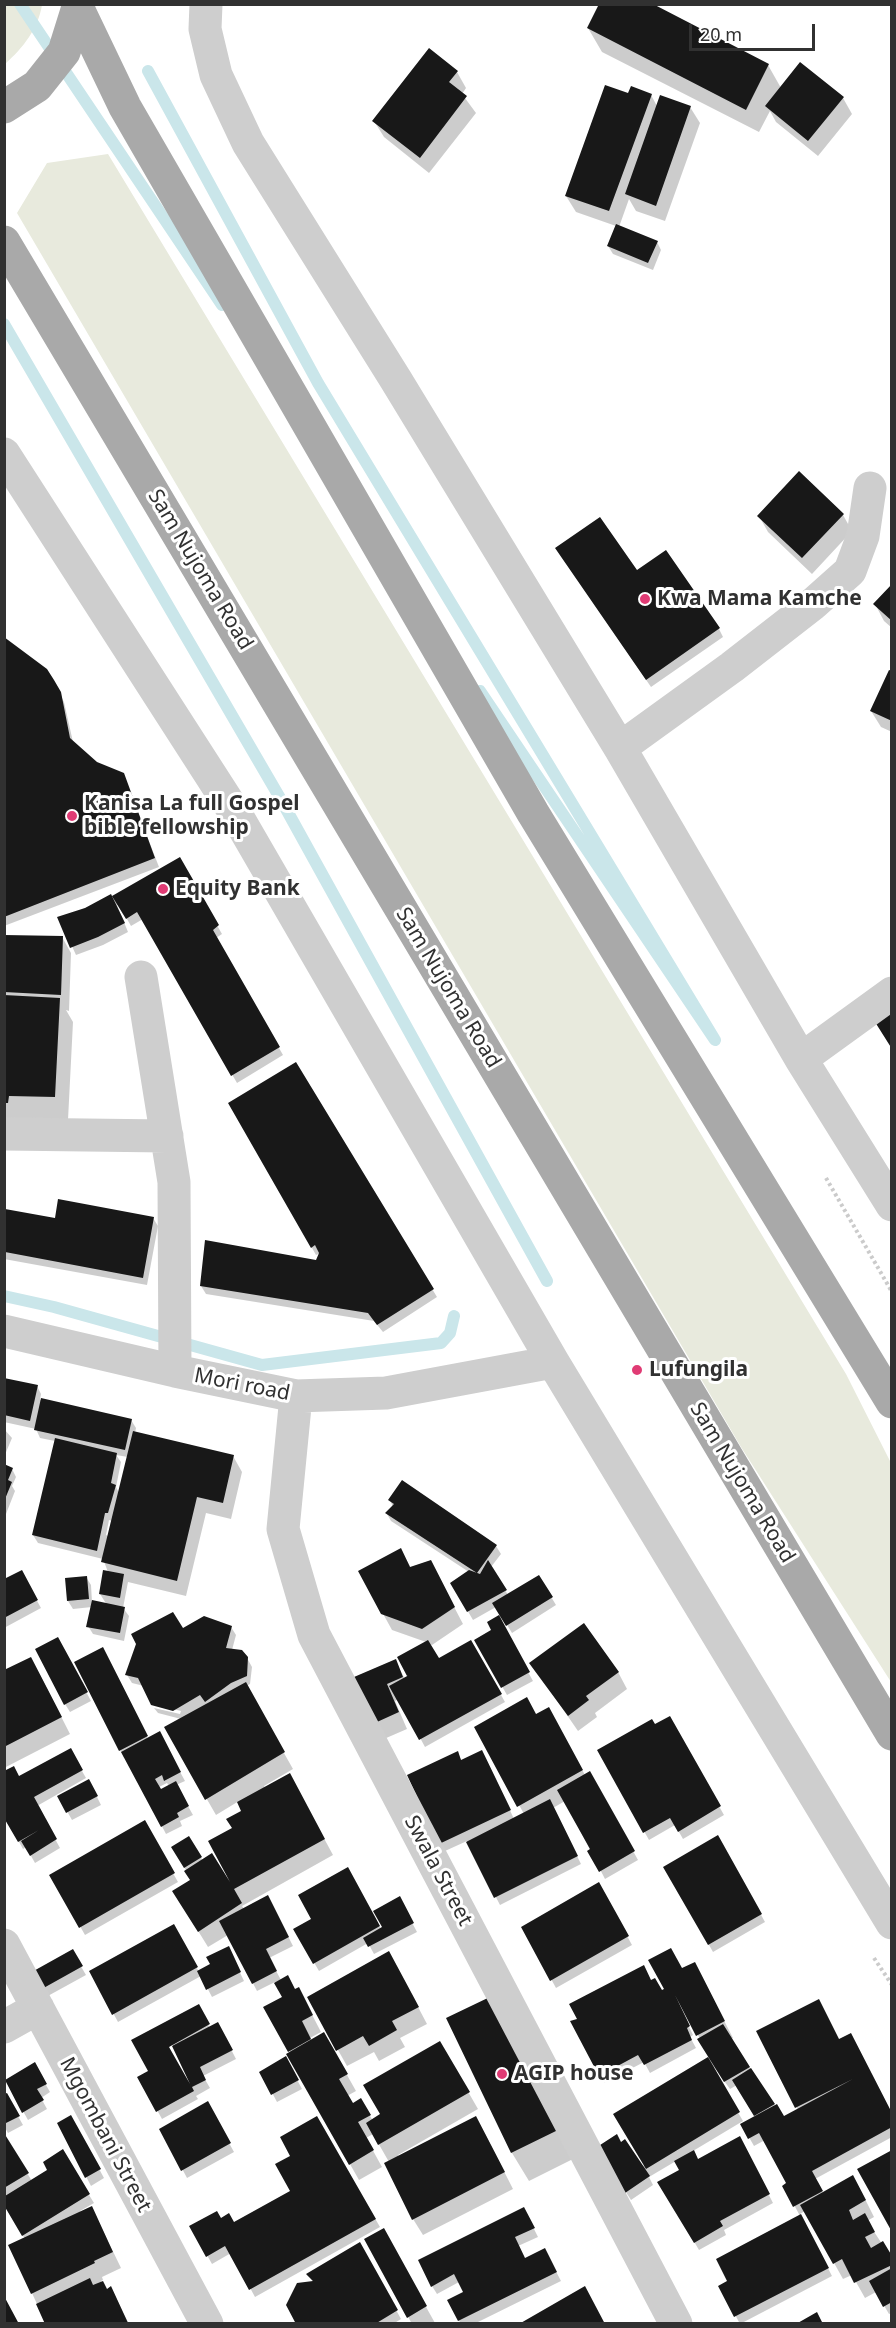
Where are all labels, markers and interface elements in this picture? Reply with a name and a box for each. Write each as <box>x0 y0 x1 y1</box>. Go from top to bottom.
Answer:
scale bar <box>692 12 818 50</box>
text: 20 m <box>700 22 742 46</box>
street label: Sam Nujoma Road <box>142 485 258 655</box>
place label: Kwa Mama Kamche <box>657 586 862 612</box>
marker: Kwa Mama Kamche <box>638 592 652 606</box>
place label: Kanisa La full Gospel bible fellowship <box>84 791 300 841</box>
marker: Kanisa La full Gospel bible fellowship <box>65 809 79 823</box>
place label: Equity Bank <box>175 876 300 902</box>
marker: Equity Bank <box>156 882 170 896</box>
street label: Sam Nujoma Road <box>390 903 506 1073</box>
place label: Lufungila <box>649 1357 748 1383</box>
street label: Mori road <box>192 1363 292 1407</box>
marker: Lufungila <box>630 1363 644 1377</box>
street label: Sam Nujoma Road <box>684 1398 800 1568</box>
street label: Swala Street <box>398 1812 478 1930</box>
street label: Mgombani Street <box>54 2053 156 2217</box>
place label: AGIP house <box>514 2061 633 2087</box>
marker: AGIP house <box>495 2067 509 2081</box>

